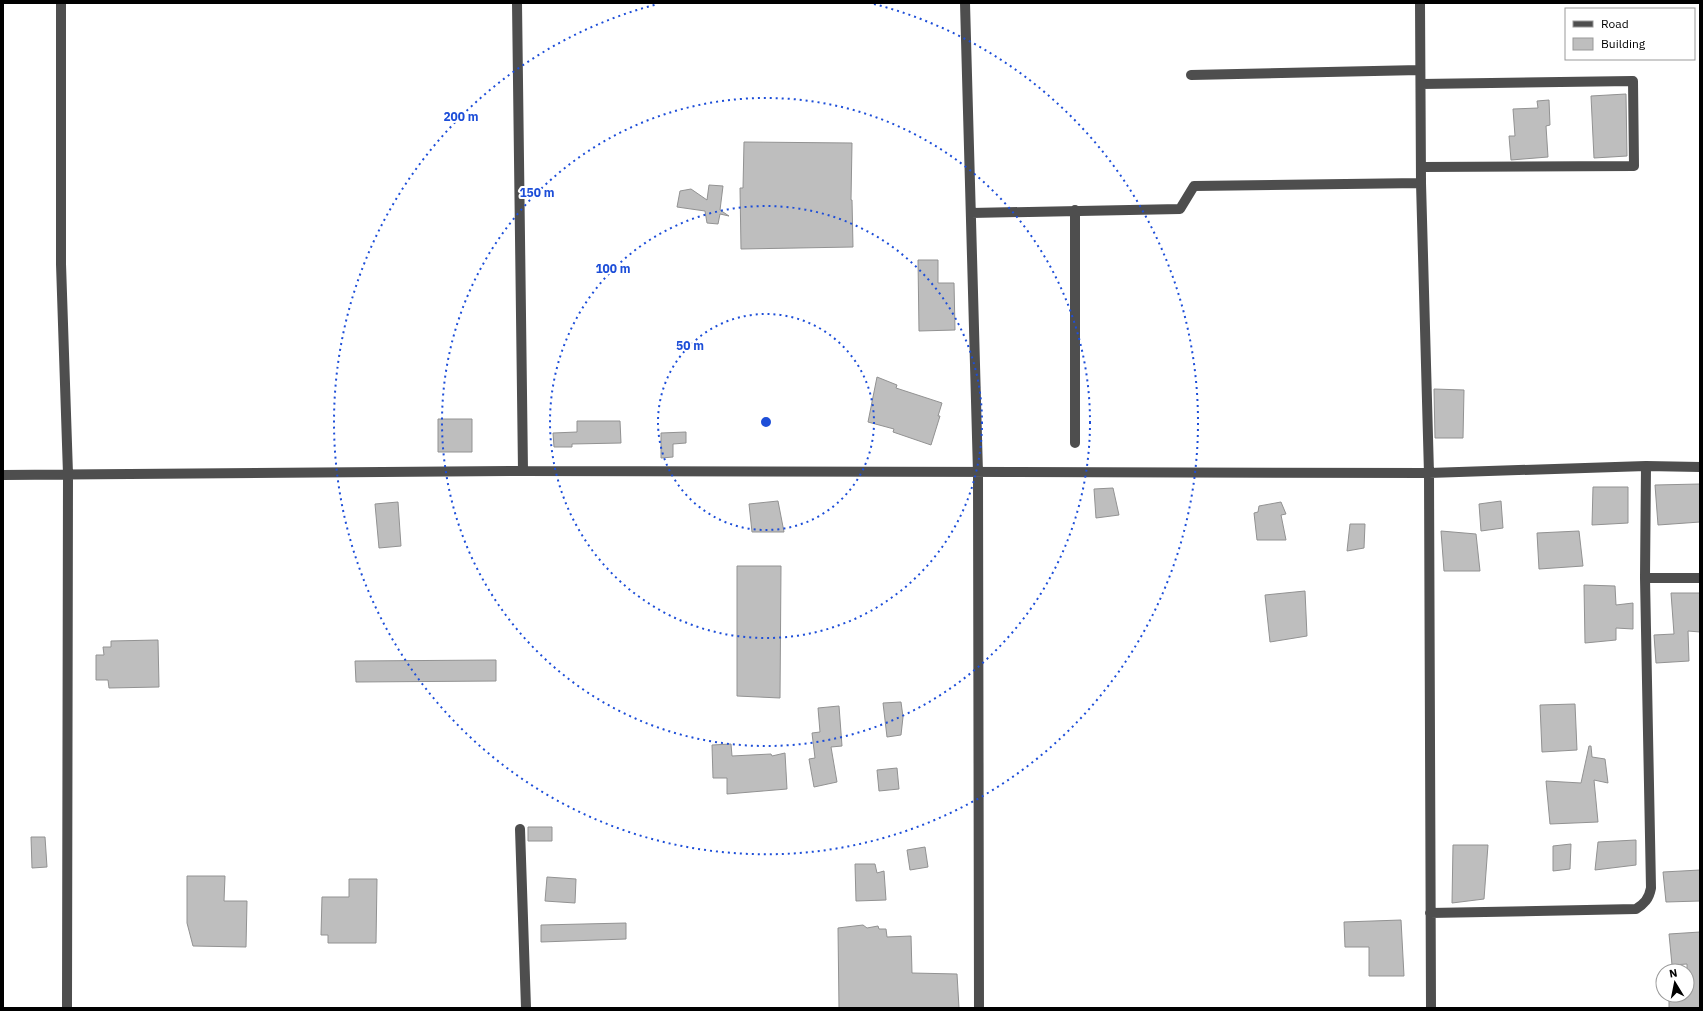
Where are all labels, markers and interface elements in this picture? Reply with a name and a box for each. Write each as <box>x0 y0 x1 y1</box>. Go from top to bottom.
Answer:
legend <box>1565 8 1695 60</box>
text: Road <box>1601 16 1629 31</box>
text: Building <box>1601 36 1646 51</box>
text: 200 m <box>443 109 479 124</box>
text: 150 m <box>519 185 555 200</box>
text: 100 m <box>595 261 631 276</box>
text: 50 m <box>676 338 704 353</box>
centre of rings <box>759 415 773 429</box>
north arrow <box>1655 963 1695 1003</box>
text: N <box>1668 966 1678 981</box>

